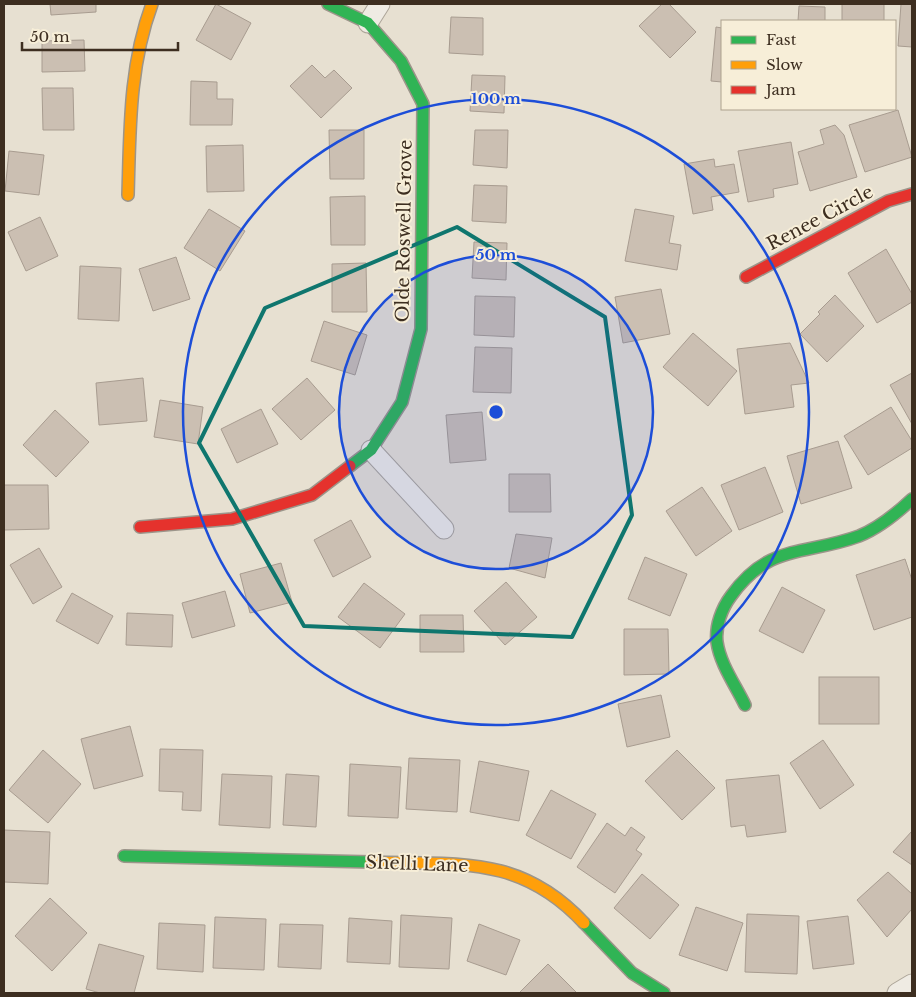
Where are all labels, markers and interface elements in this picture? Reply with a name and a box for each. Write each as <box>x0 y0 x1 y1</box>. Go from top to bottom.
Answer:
scale bar <box>22 20 179 52</box>
legend <box>721 20 896 110</box>
text: 50 m <box>30 27 70 46</box>
text: Fast <box>766 30 797 49</box>
text: Slow <box>766 55 803 74</box>
text: Jam <box>764 80 796 99</box>
text: 100 m <box>471 89 521 108</box>
street label: Olde Roswell Grove <box>391 139 417 323</box>
street label: Renee Circle <box>763 181 877 255</box>
text: 50 m <box>476 245 517 264</box>
centre of rings <box>487 403 505 421</box>
street label: Shelli Lane <box>365 851 469 877</box>

